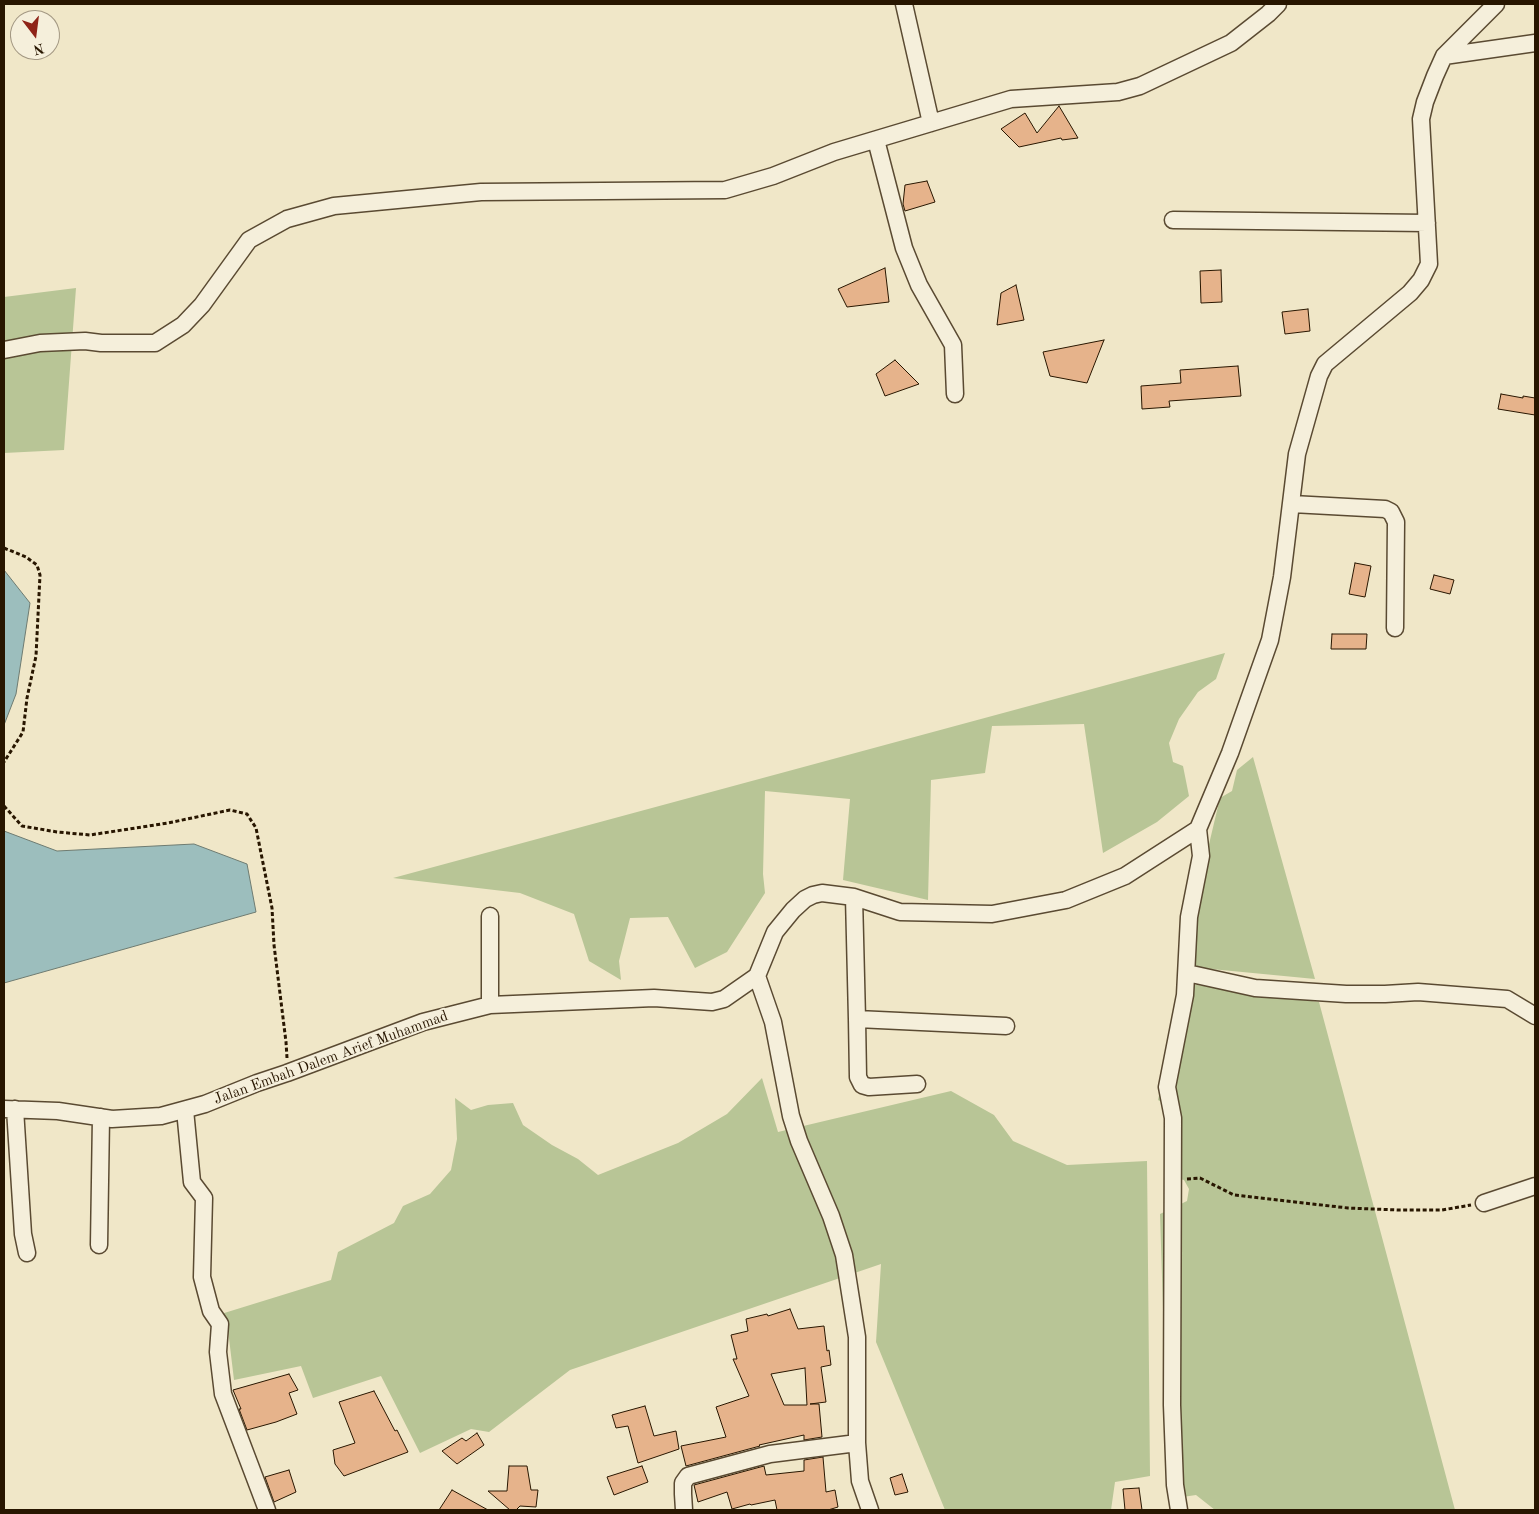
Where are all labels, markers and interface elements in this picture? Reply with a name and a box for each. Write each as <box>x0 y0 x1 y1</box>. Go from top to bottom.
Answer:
north arrow <box>10 10 60 60</box>
text: N <box>32 40 46 57</box>
street label: Jalan Embah Dalem Arief Muhammad <box>211 1007 451 1109</box>

